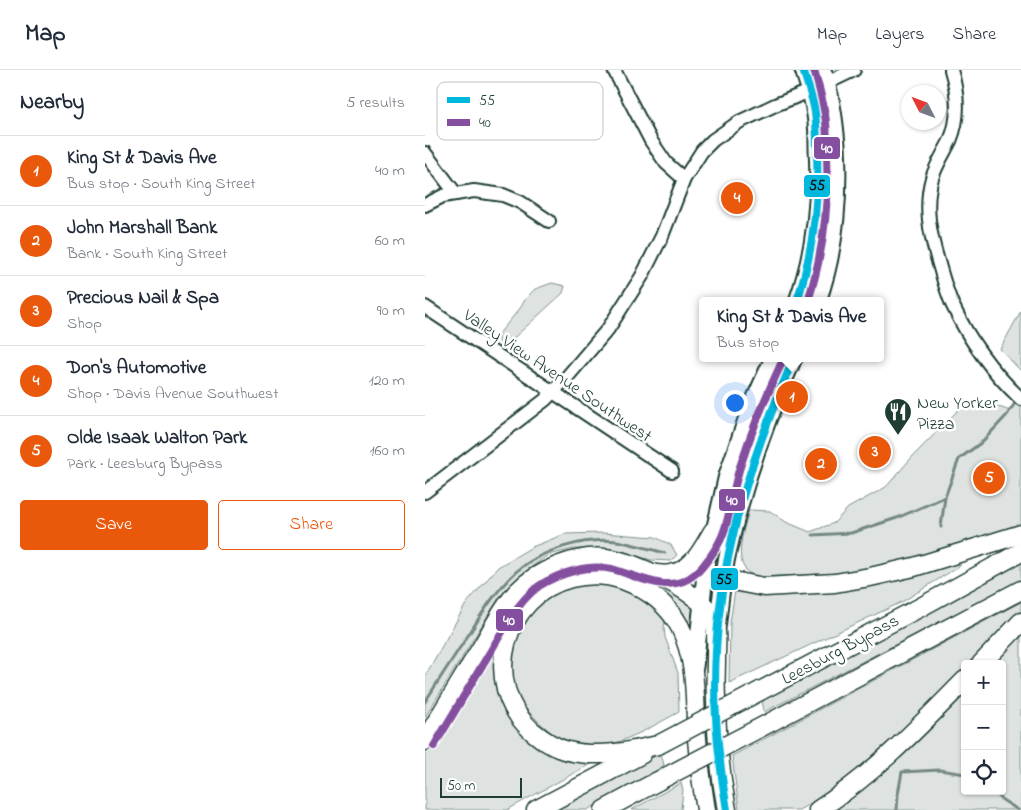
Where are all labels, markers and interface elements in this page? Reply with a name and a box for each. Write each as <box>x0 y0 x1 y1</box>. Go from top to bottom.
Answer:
text: Map <box>25 17 66 52</box>
text: Map <box>817 22 847 48</box>
text: Layers <box>875 22 925 48</box>
text: Share <box>953 22 996 48</box>
legend <box>437 82 603 140</box>
north arrow <box>901 85 946 130</box>
text: Nearby <box>20 88 84 118</box>
text: 5 results <box>346 91 405 115</box>
text: 55 <box>479 91 495 112</box>
text: 40 <box>479 113 491 134</box>
line badge: 40 <box>813 136 841 160</box>
text: 40 <box>820 139 833 160</box>
text: King St & Davis Ave <box>67 145 217 172</box>
text: 1 <box>33 159 39 183</box>
text: 40 m <box>375 159 405 183</box>
text: Bus stop · South King Street <box>67 172 256 196</box>
line badge: 55 <box>803 174 831 198</box>
text: 55 <box>809 176 825 197</box>
pin: 4 <box>721 179 753 217</box>
text: John Marshall Bank <box>67 215 217 242</box>
text: 2 <box>32 229 40 253</box>
text: 60 m <box>375 229 405 253</box>
text: Bank · South King Street <box>67 242 227 266</box>
text: Precious Nail & Spa <box>67 285 219 312</box>
popup <box>699 297 884 362</box>
text: 3 <box>33 299 39 323</box>
text: 90 m <box>377 299 405 323</box>
street label: Valley View Avenue Southwest <box>456 303 657 450</box>
text: King St & Davis Ave <box>717 304 866 331</box>
text: Shop <box>67 312 102 336</box>
text: Bus stop <box>717 331 779 355</box>
text: Don's Automotive <box>67 355 206 382</box>
text: 4 <box>33 369 39 393</box>
text: 120 m <box>369 369 405 393</box>
pin: 1 <box>776 378 808 416</box>
text: Shop · Davis Avenue Southwest <box>67 382 279 406</box>
your location <box>722 390 748 416</box>
place label: New Yorker Pizza <box>917 391 998 438</box>
restaurant icon: New Yorker Pizza <box>883 397 913 436</box>
text: Olde Isaak Walton Park <box>67 425 247 452</box>
pin: 3 <box>859 433 891 471</box>
text: 5 <box>31 439 41 463</box>
text: 160 m <box>370 439 405 463</box>
pin: 2 <box>805 445 837 483</box>
text: Park · Leesburg Bypass <box>67 452 223 476</box>
pin: 5 <box>973 459 1005 497</box>
line badge: 40 <box>718 488 746 512</box>
text: 40 <box>725 491 738 512</box>
button: Save <box>20 500 208 550</box>
button: Share <box>218 500 405 550</box>
line badge: 55 <box>710 567 739 591</box>
text: 55 <box>716 570 732 591</box>
line badge: 40 <box>495 608 524 632</box>
street label: Leesburg Bypass <box>778 609 905 694</box>
text: 40 <box>502 611 515 632</box>
map controls <box>961 660 1006 795</box>
button: + <box>961 660 1006 705</box>
button: − <box>961 705 1006 750</box>
button: locate <box>961 750 1006 795</box>
scale bar <box>440 775 523 798</box>
text: 50 m <box>447 776 475 797</box>

